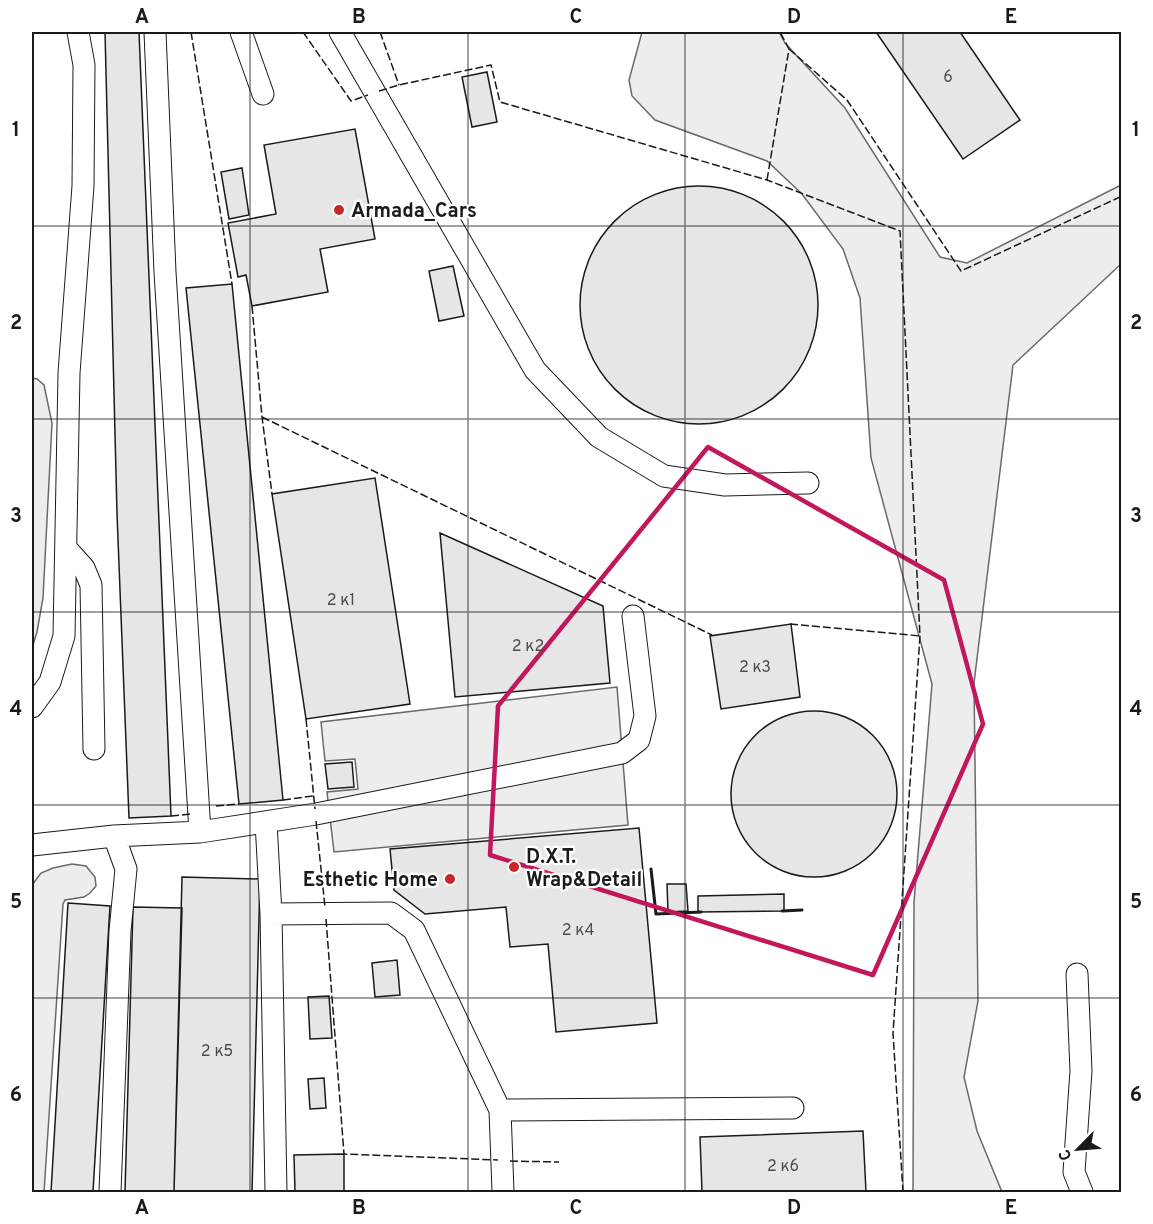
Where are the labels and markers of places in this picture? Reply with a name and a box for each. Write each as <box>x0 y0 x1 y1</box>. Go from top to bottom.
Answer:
place label: Armada_Cars <box>351 199 477 225</box>
marker: Armada_Cars <box>332 203 346 217</box>
place label: D.X.T. Wrap&Detail <box>526 845 642 894</box>
marker: D.X.T. Wrap&Detail <box>507 860 521 874</box>
place label: Esthetic Home <box>303 868 438 894</box>
marker: Esthetic Home <box>443 872 457 886</box>

